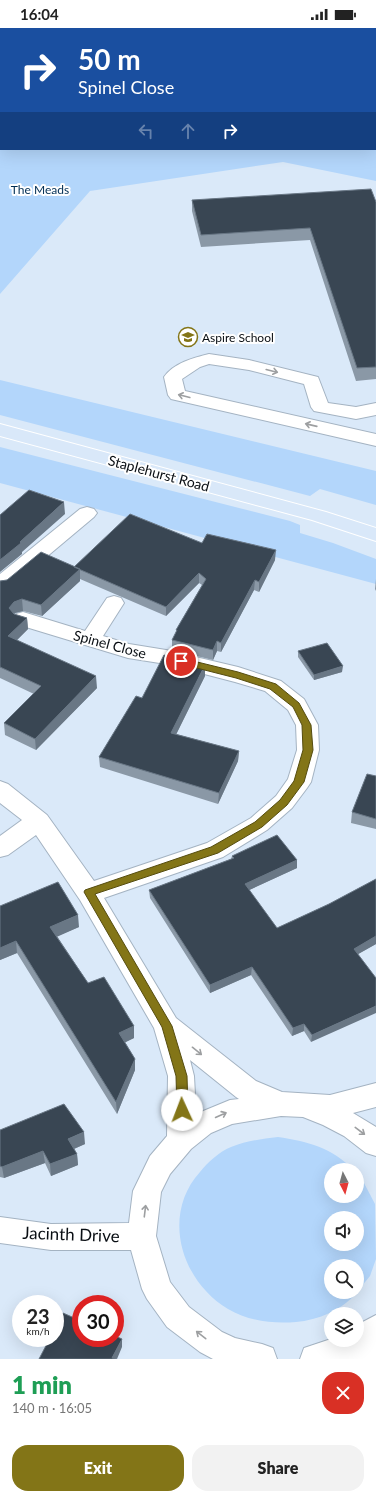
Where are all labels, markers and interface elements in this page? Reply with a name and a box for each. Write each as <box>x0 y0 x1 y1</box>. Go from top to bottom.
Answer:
text: 16:04 <box>20 5 59 23</box>
text: 50 m <box>78 42 141 76</box>
icon: right <box>12 44 64 96</box>
text: Spinel Close <box>78 76 174 98</box>
icon: left <box>135 120 157 142</box>
icon: ahead <box>177 120 199 142</box>
icon: right <box>219 120 241 142</box>
park label: The Meads <box>11 182 69 197</box>
school or university icon: Aspire School <box>177 326 199 348</box>
place label: Aspire School <box>202 330 274 345</box>
one-way arrow <box>265 368 278 375</box>
one-way arrow <box>178 392 191 400</box>
one-way arrow <box>304 421 317 429</box>
street label: Staplehurst Road <box>106 451 212 495</box>
street label: Spinel Close <box>72 626 148 662</box>
pin <box>164 644 198 678</box>
icon: arrive <box>170 650 192 672</box>
one-way arrow <box>192 1047 203 1055</box>
position arrow <box>161 1089 203 1131</box>
one-way arrow <box>215 1111 227 1118</box>
one-way arrow <box>354 1126 365 1135</box>
north arrow <box>324 1163 364 1203</box>
map controls <box>324 1163 364 1347</box>
one-way arrow <box>141 1205 148 1218</box>
button: sound <box>324 1211 364 1251</box>
street label: Jacinth Drive <box>22 1222 120 1246</box>
button: search <box>324 1259 364 1299</box>
speed limit sign: 30 <box>72 1295 124 1347</box>
text: 23 <box>26 1304 50 1328</box>
button: layers <box>324 1307 364 1347</box>
text: km/h <box>26 1325 50 1337</box>
one-way arrow <box>196 1330 207 1339</box>
text: 1 min <box>12 1370 72 1399</box>
button: close <box>322 1372 364 1414</box>
text: 140 m · 16:05 <box>12 1400 92 1416</box>
button: Exit <box>12 1445 184 1491</box>
button: Share <box>192 1445 364 1491</box>

